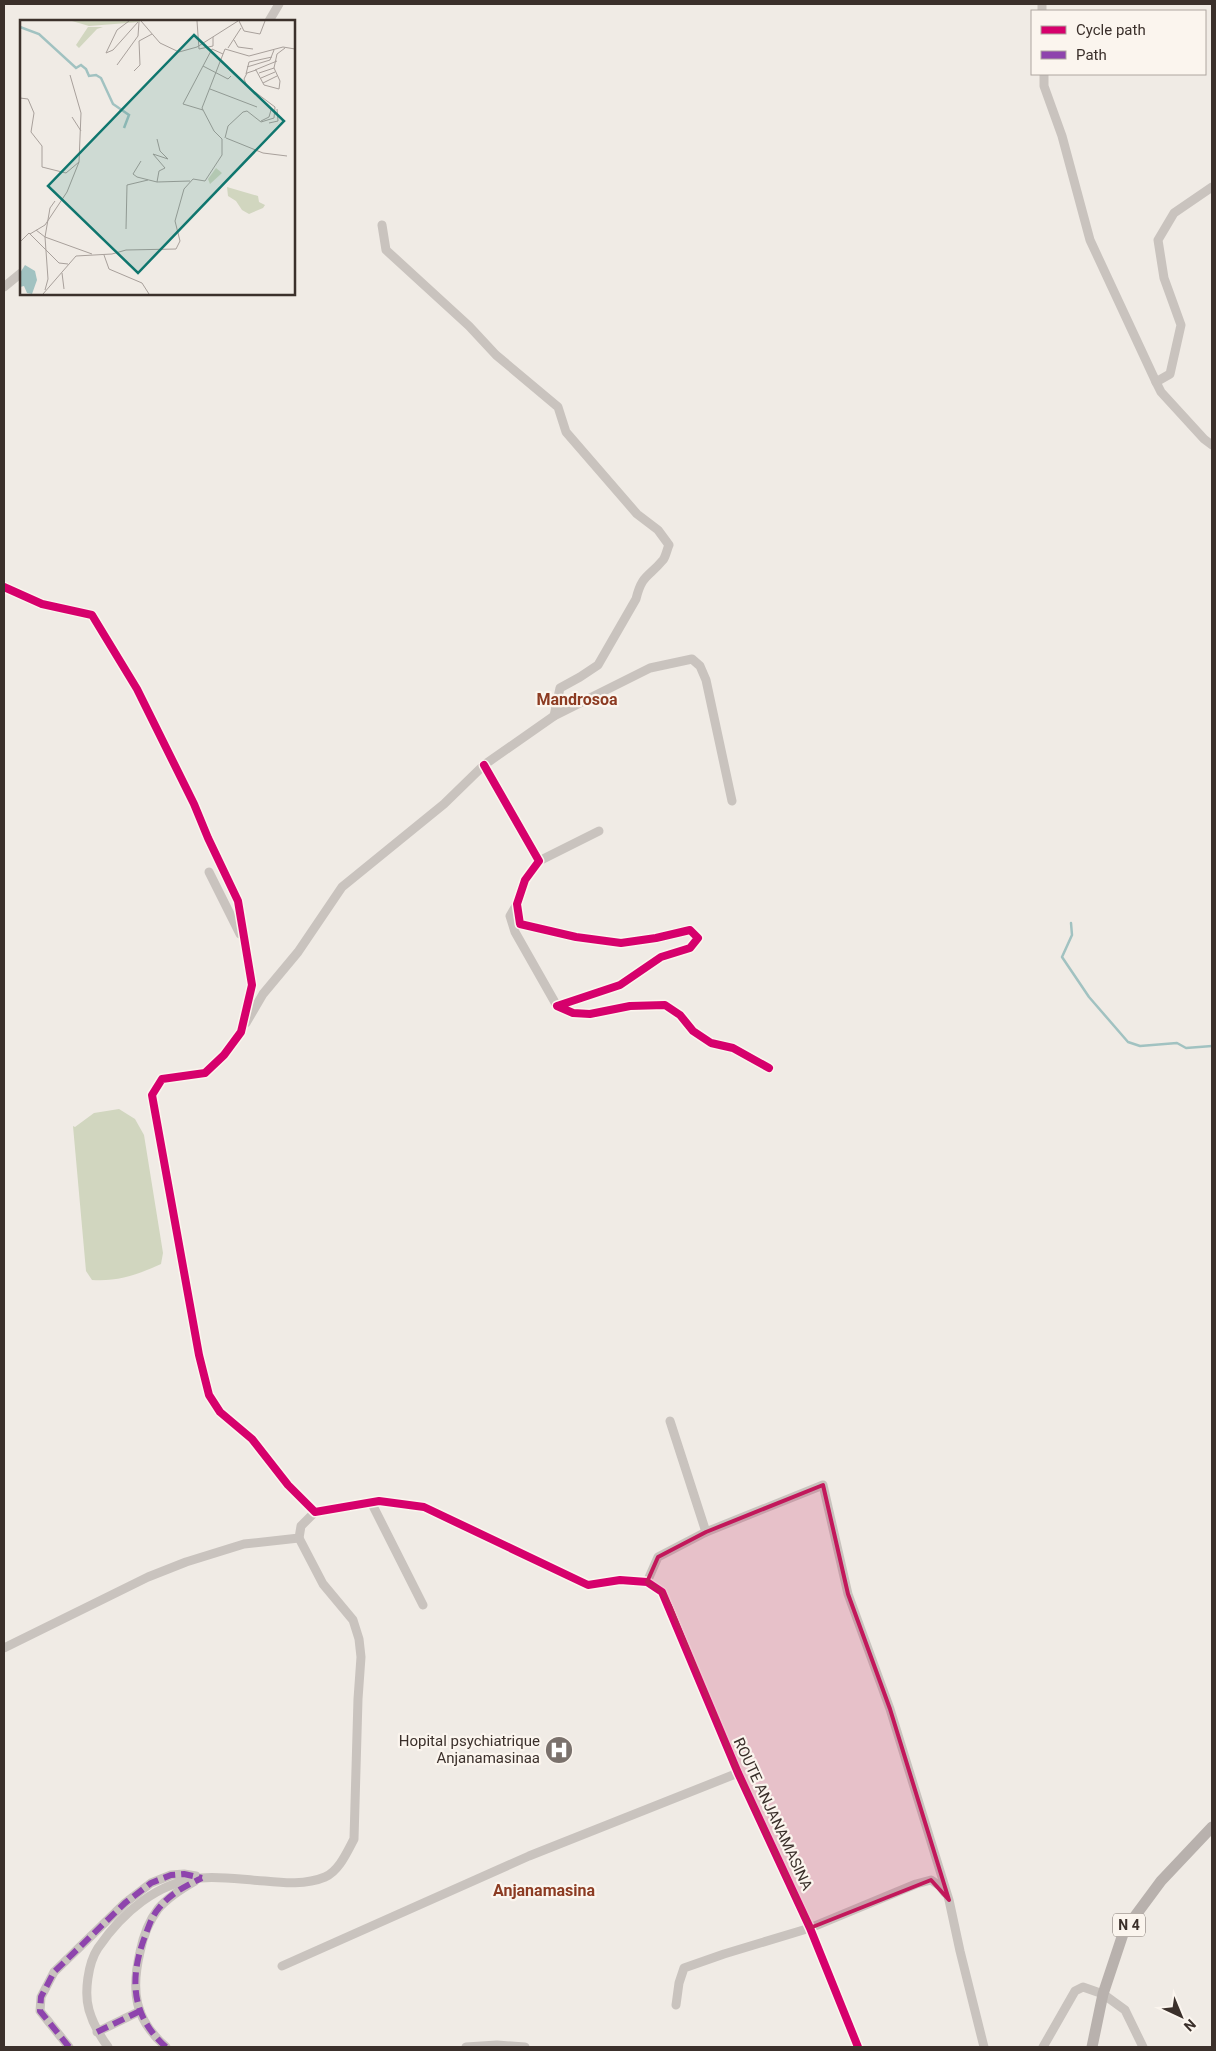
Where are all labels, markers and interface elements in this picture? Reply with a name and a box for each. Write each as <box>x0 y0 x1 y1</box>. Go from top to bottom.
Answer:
legend <box>1031 10 1206 75</box>
inset map <box>20 20 295 295</box>
text: Cycle path <box>1076 21 1146 39</box>
text: Path <box>1076 46 1107 64</box>
district label: Mandrosoa <box>536 690 618 709</box>
place label: Hopital psychiatrique Anjanamasinaa <box>399 1732 540 1767</box>
hospital icon: Hopital psychiatrique Anjanamasinaa <box>544 1735 574 1765</box>
street label: ROUTE ANJANAMASINA <box>730 1735 816 1893</box>
district label: Anjanamasina <box>493 1881 595 1900</box>
road number: N 4 <box>1113 1914 1145 1936</box>
north arrow <box>1156 1991 1206 2041</box>
text: N <box>1181 2016 1199 2035</box>

